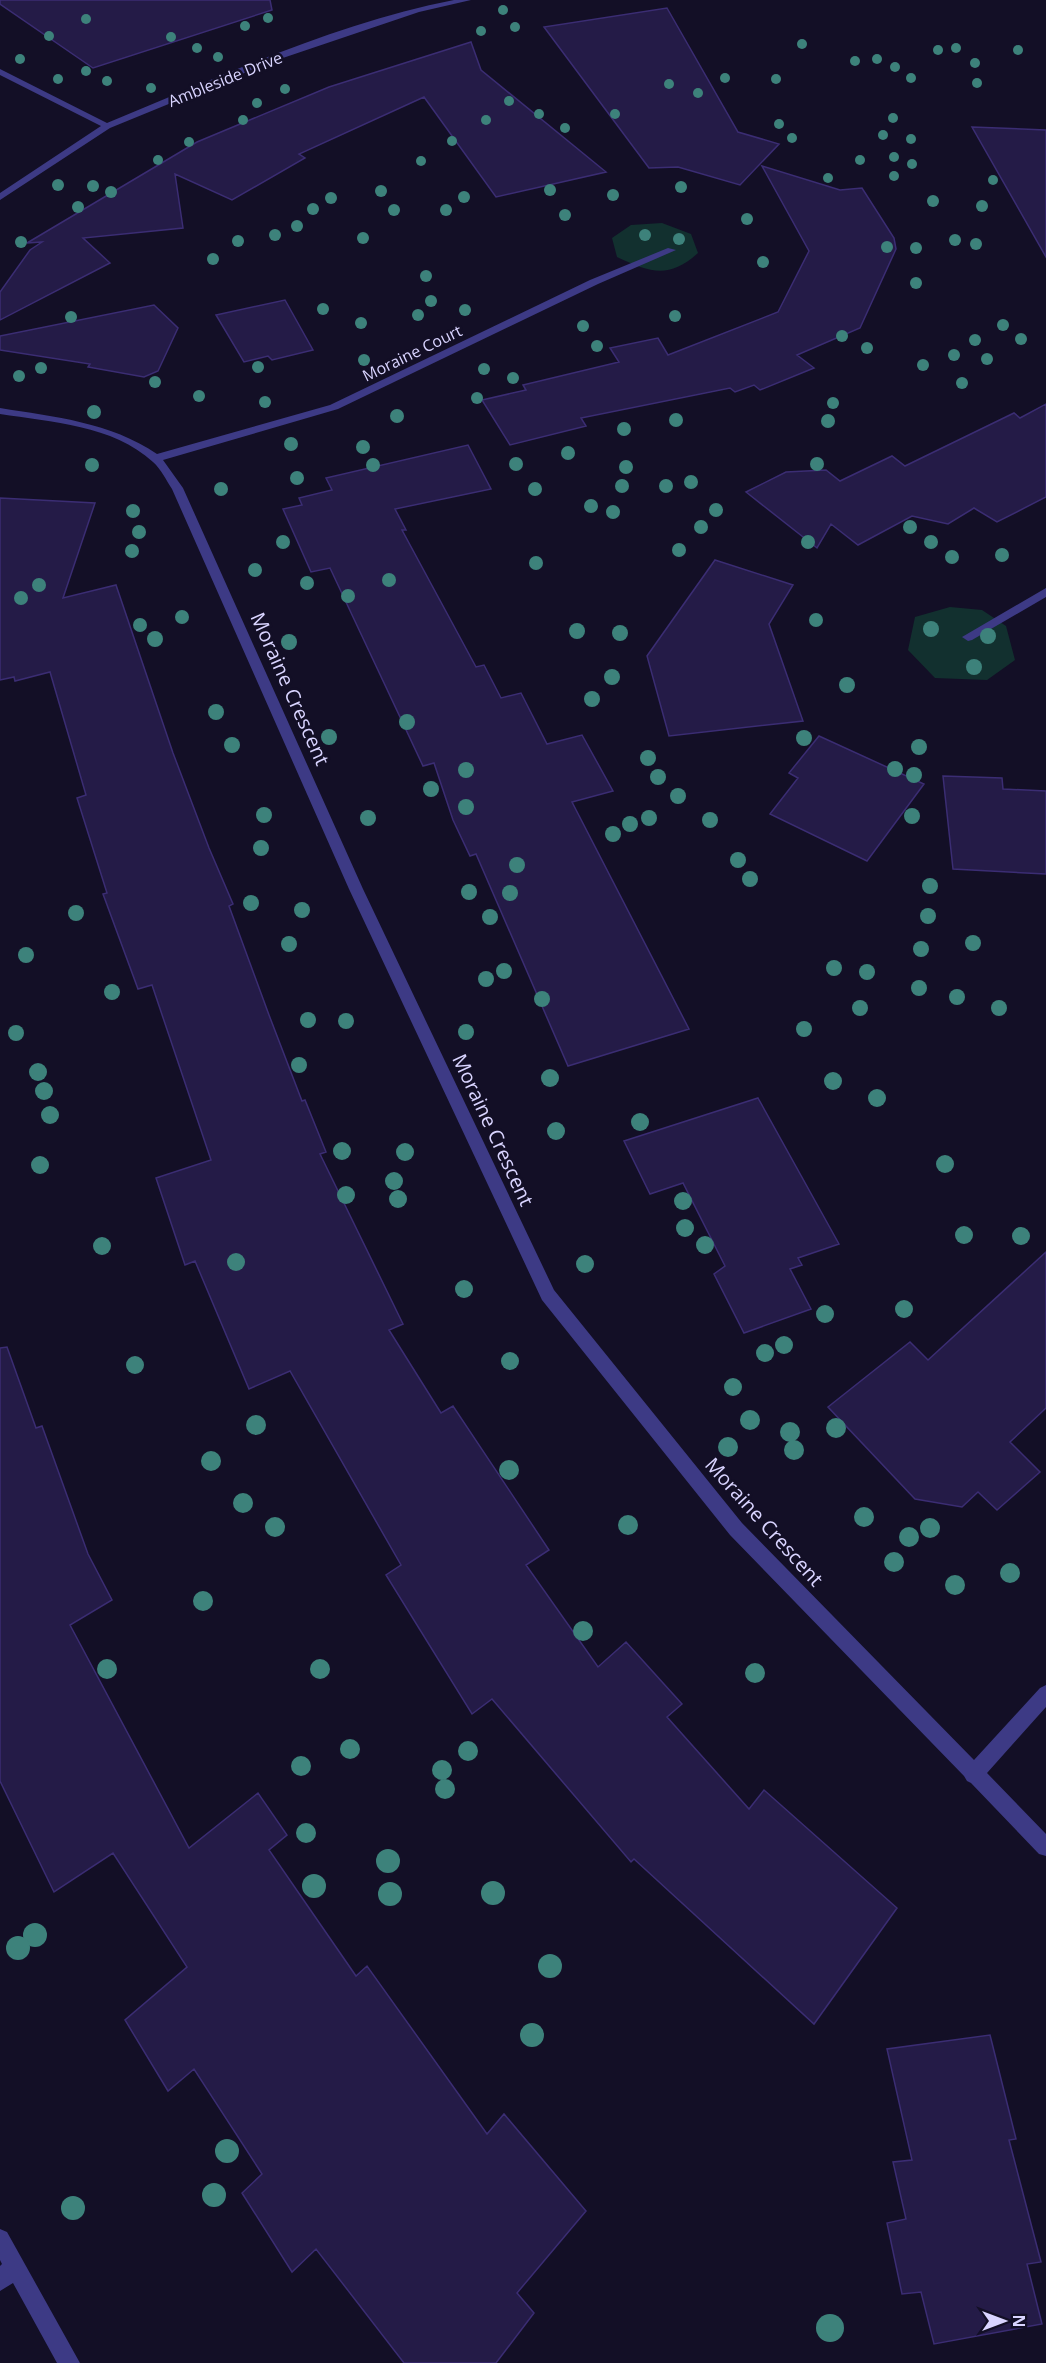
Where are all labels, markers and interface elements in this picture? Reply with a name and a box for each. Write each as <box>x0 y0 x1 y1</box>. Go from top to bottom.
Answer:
street label: Ambleside Drive <box>165 46 285 112</box>
street label: Moraine Court <box>359 319 466 387</box>
street label: Moraine Crescent <box>245 608 336 770</box>
street label: Moraine Crescent <box>446 1049 541 1210</box>
street label: Moraine Crescent <box>699 1451 830 1592</box>
north arrow <box>974 2291 1034 2351</box>
text: N <box>1008 2314 1030 2328</box>

